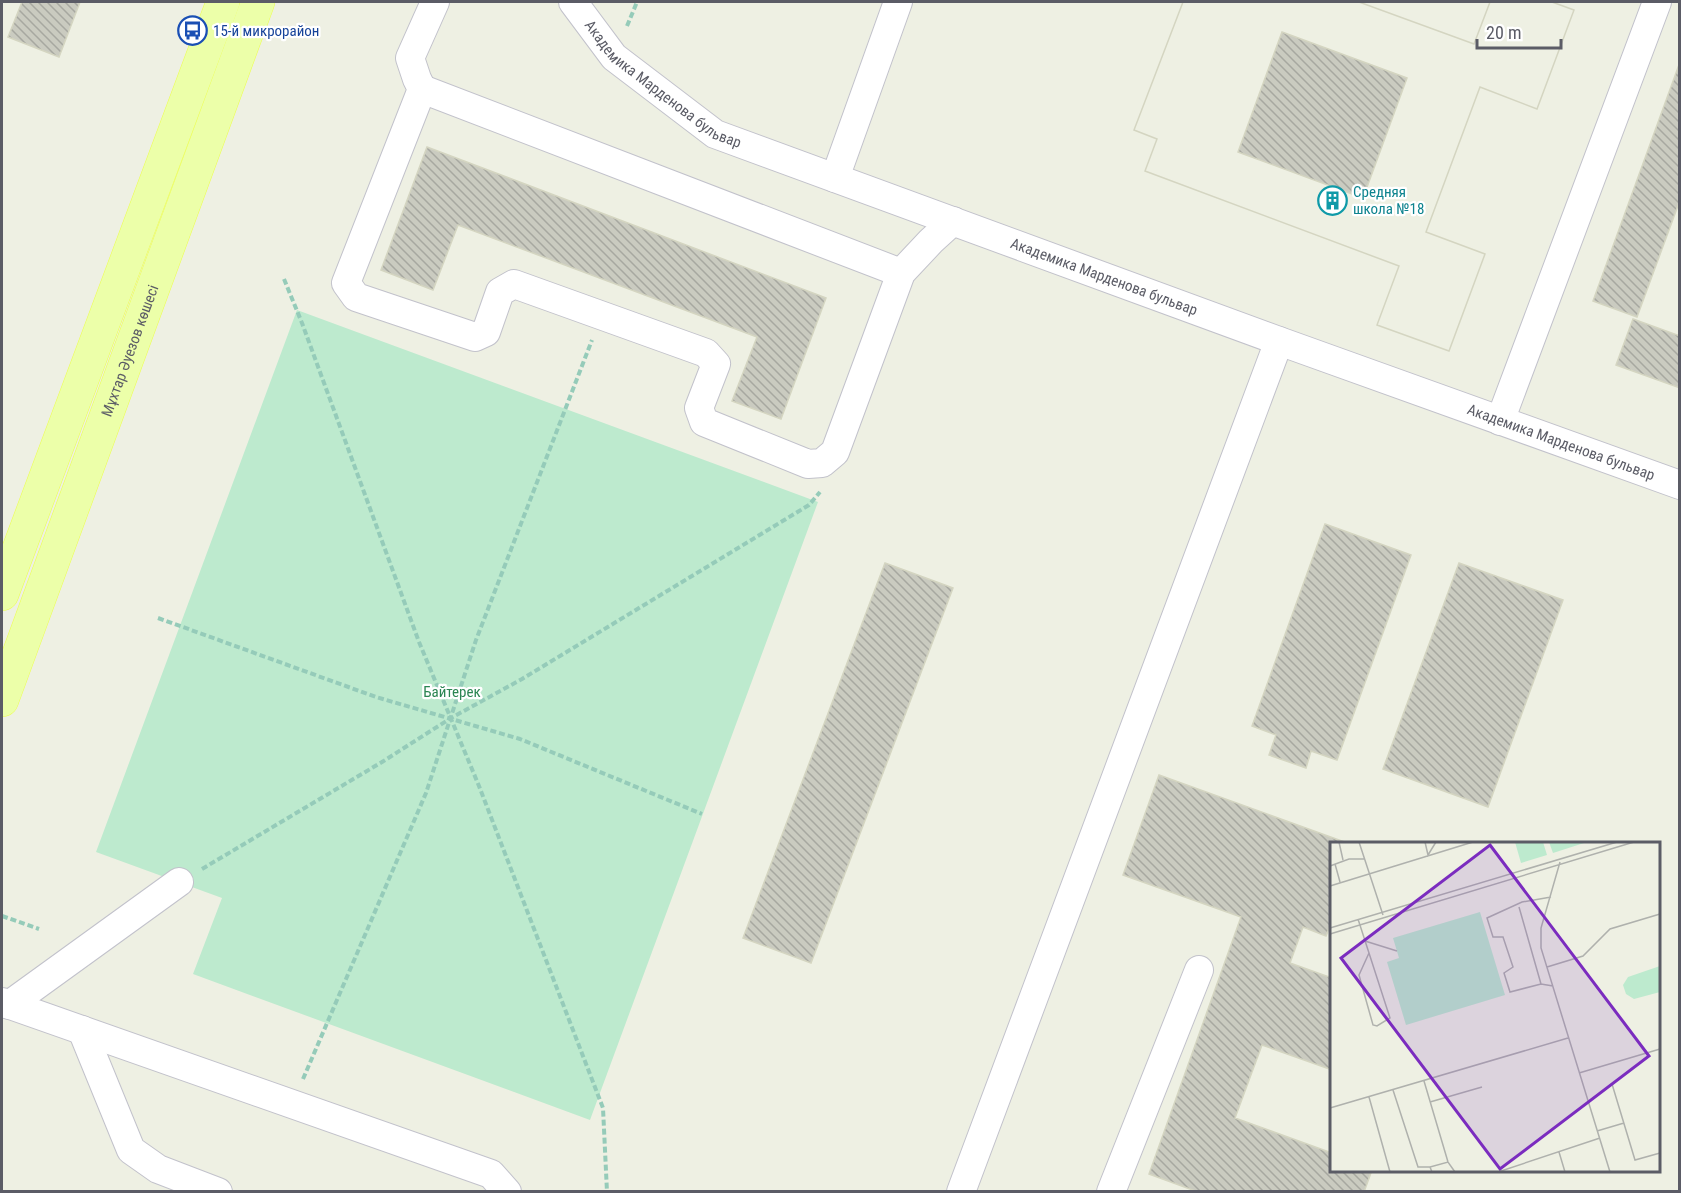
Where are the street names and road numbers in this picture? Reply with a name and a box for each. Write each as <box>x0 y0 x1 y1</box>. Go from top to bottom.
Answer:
street label: Академика Марденова бульвар <box>581 17 744 152</box>
street label: Академика Марденова бульвар <box>1008 234 1200 319</box>
street label: Мұхтар Әуезов көшесі <box>98 282 162 419</box>
street label: Академика Марденова бульвар <box>1465 400 1657 484</box>

